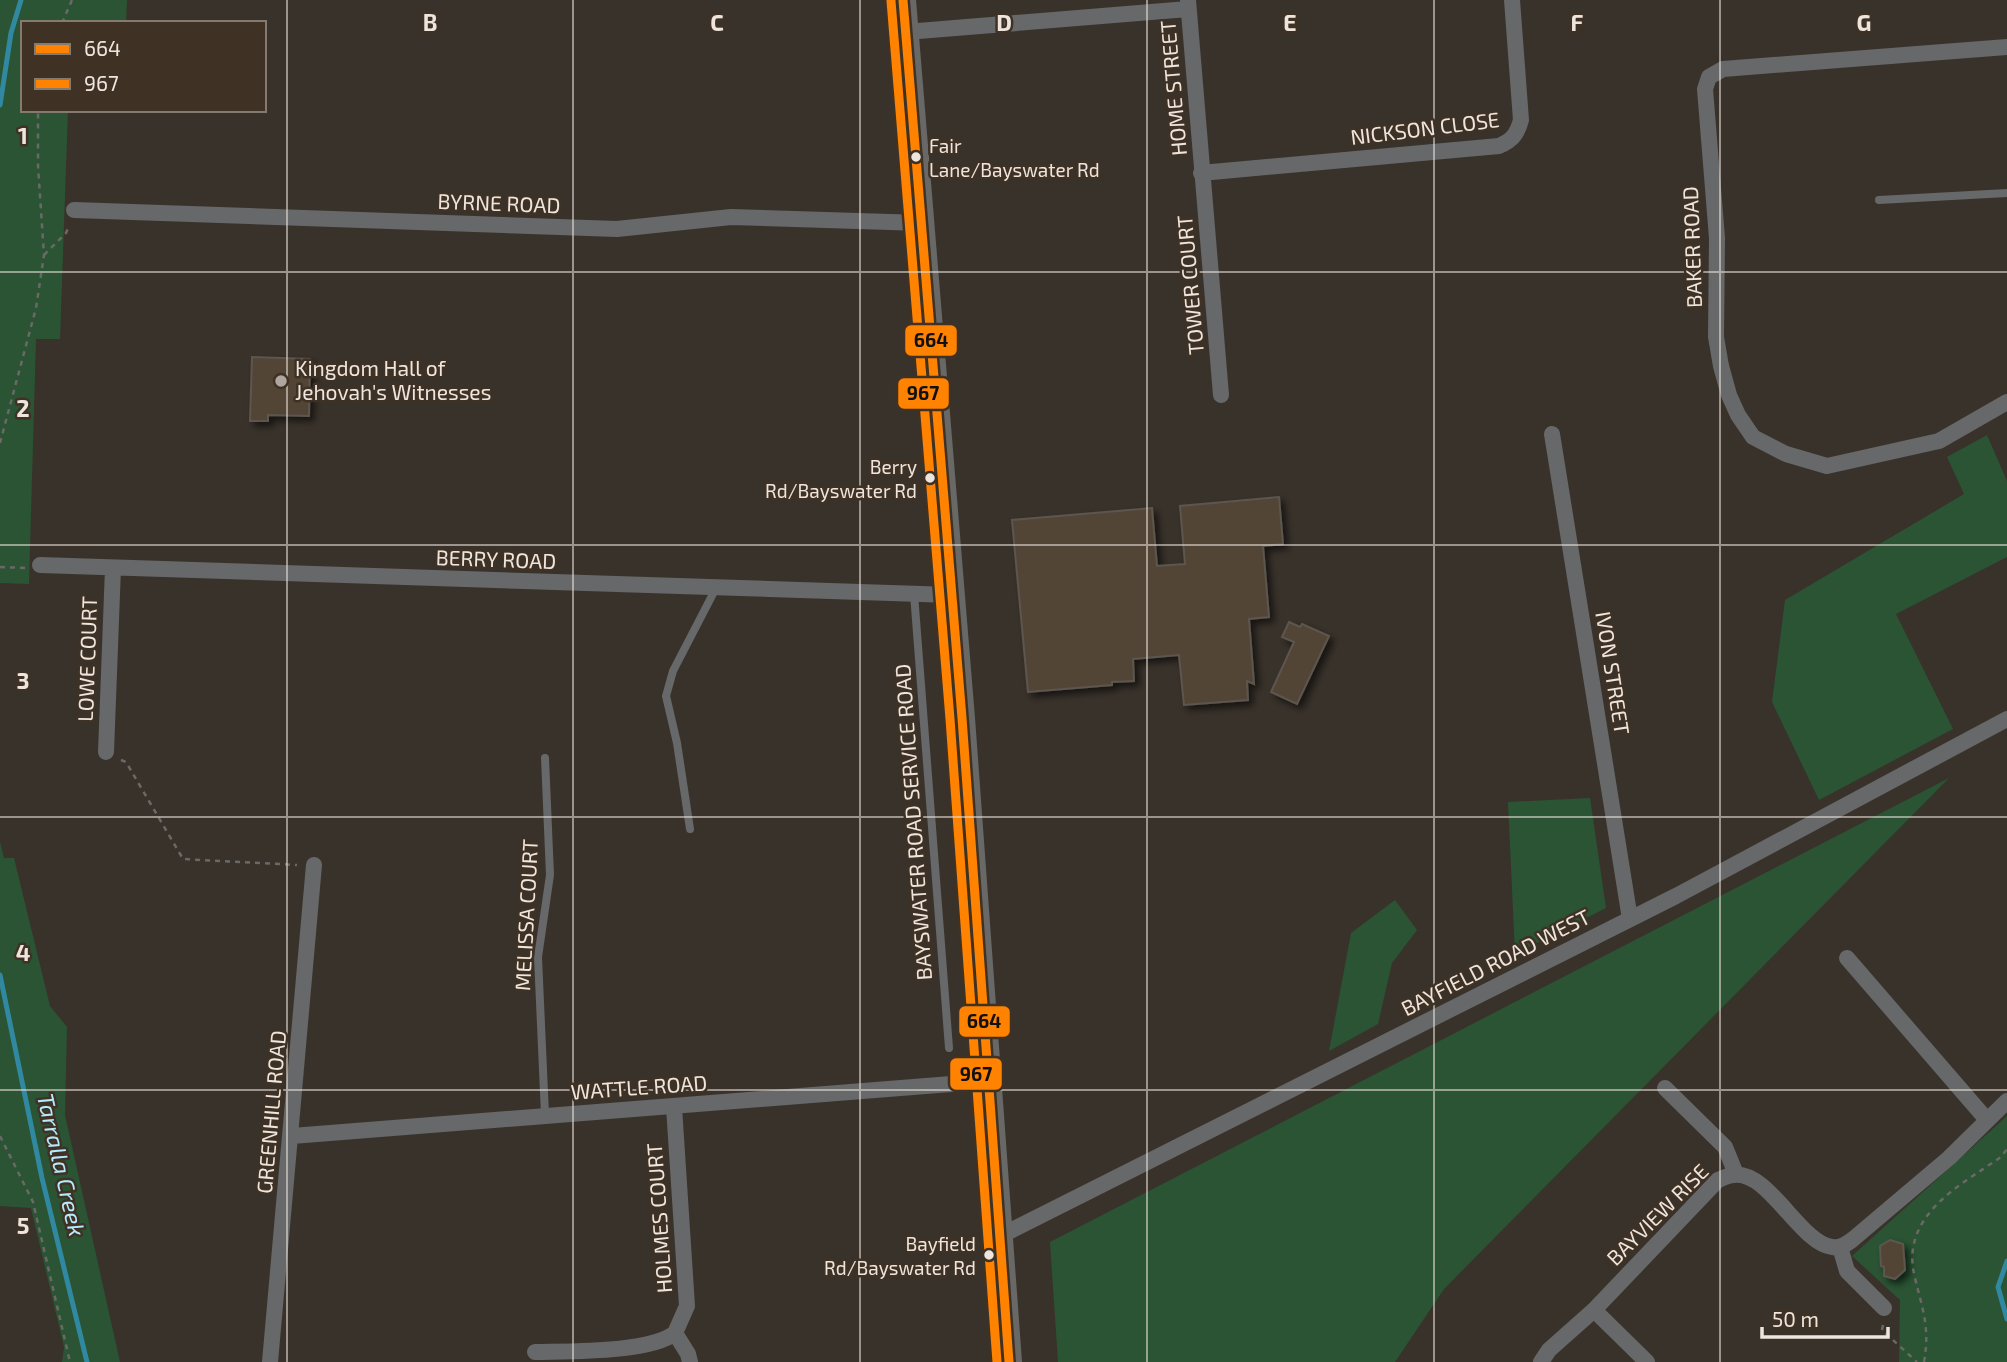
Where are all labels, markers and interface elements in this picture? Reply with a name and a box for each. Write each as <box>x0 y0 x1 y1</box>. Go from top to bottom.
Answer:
text: B <box>423 8 437 36</box>
text: C <box>710 8 724 36</box>
text: D <box>996 8 1012 36</box>
text: E <box>1283 8 1297 36</box>
text: F <box>1571 8 1584 36</box>
text: G <box>1857 8 1871 36</box>
street label: HOME STREET <box>1154 19 1191 157</box>
legend <box>21 21 266 112</box>
text: 664 <box>84 35 121 60</box>
text: 967 <box>84 70 119 95</box>
street label: NICKSON CLOSE <box>1349 106 1501 149</box>
text: 1 <box>18 121 28 149</box>
place label: Fair Lane/Bayswater Rd <box>929 134 1100 181</box>
marker: Fair Lane/Bayswater Rd <box>909 150 923 164</box>
street label: BAKER ROAD <box>1677 186 1706 308</box>
street label: BYRNE ROAD <box>437 188 561 217</box>
street label: TOWER COURT <box>1171 214 1208 356</box>
line badge: 664 <box>904 324 958 357</box>
text: 664 <box>914 328 948 351</box>
place label: Kingdom Hall of Jehovah's Witnesses <box>295 355 491 404</box>
marker: Kingdom Hall of Jehovah's Witnesses <box>273 373 289 389</box>
line badge: 967 <box>897 377 950 410</box>
text: 967 <box>907 381 939 404</box>
text: 2 <box>16 394 30 422</box>
place label: Berry Rd/Bayswater Rd <box>765 455 917 502</box>
marker: Berry Rd/Bayswater Rd <box>923 471 937 485</box>
street label: BERRY ROAD <box>435 544 557 573</box>
street label: LOWE COURT <box>72 596 101 722</box>
street label: IVON STREET <box>1591 609 1636 736</box>
street label: BAYSWATER ROAD SERVICE ROAD <box>889 663 936 981</box>
text: 3 <box>16 666 30 694</box>
street label: MELISSA COURT <box>509 838 542 991</box>
street label: BAYFIELD ROAD WEST <box>1397 903 1594 1020</box>
text: 4 <box>16 938 30 966</box>
line badge: 664 <box>958 1005 1011 1038</box>
text: 664 <box>967 1009 1001 1032</box>
street label: GREENHILL ROAD <box>251 1029 290 1195</box>
line badge: 967 <box>949 1057 1003 1091</box>
text: 967 <box>960 1062 992 1085</box>
street label: WATTLE ROAD <box>570 1069 708 1104</box>
water label: Tarralla Creek <box>32 1091 92 1239</box>
street label: HOLMES COURT <box>641 1142 676 1294</box>
street label: BAYVIEW RISE <box>1601 1158 1713 1270</box>
text: 5 <box>17 1211 29 1239</box>
place label: Bayfield Rd/Bayswater Rd <box>824 1232 976 1279</box>
marker: Bayfield Rd/Bayswater Rd <box>982 1248 996 1262</box>
scale bar <box>1762 1296 1888 1340</box>
text: 50 m <box>1772 1306 1819 1331</box>

